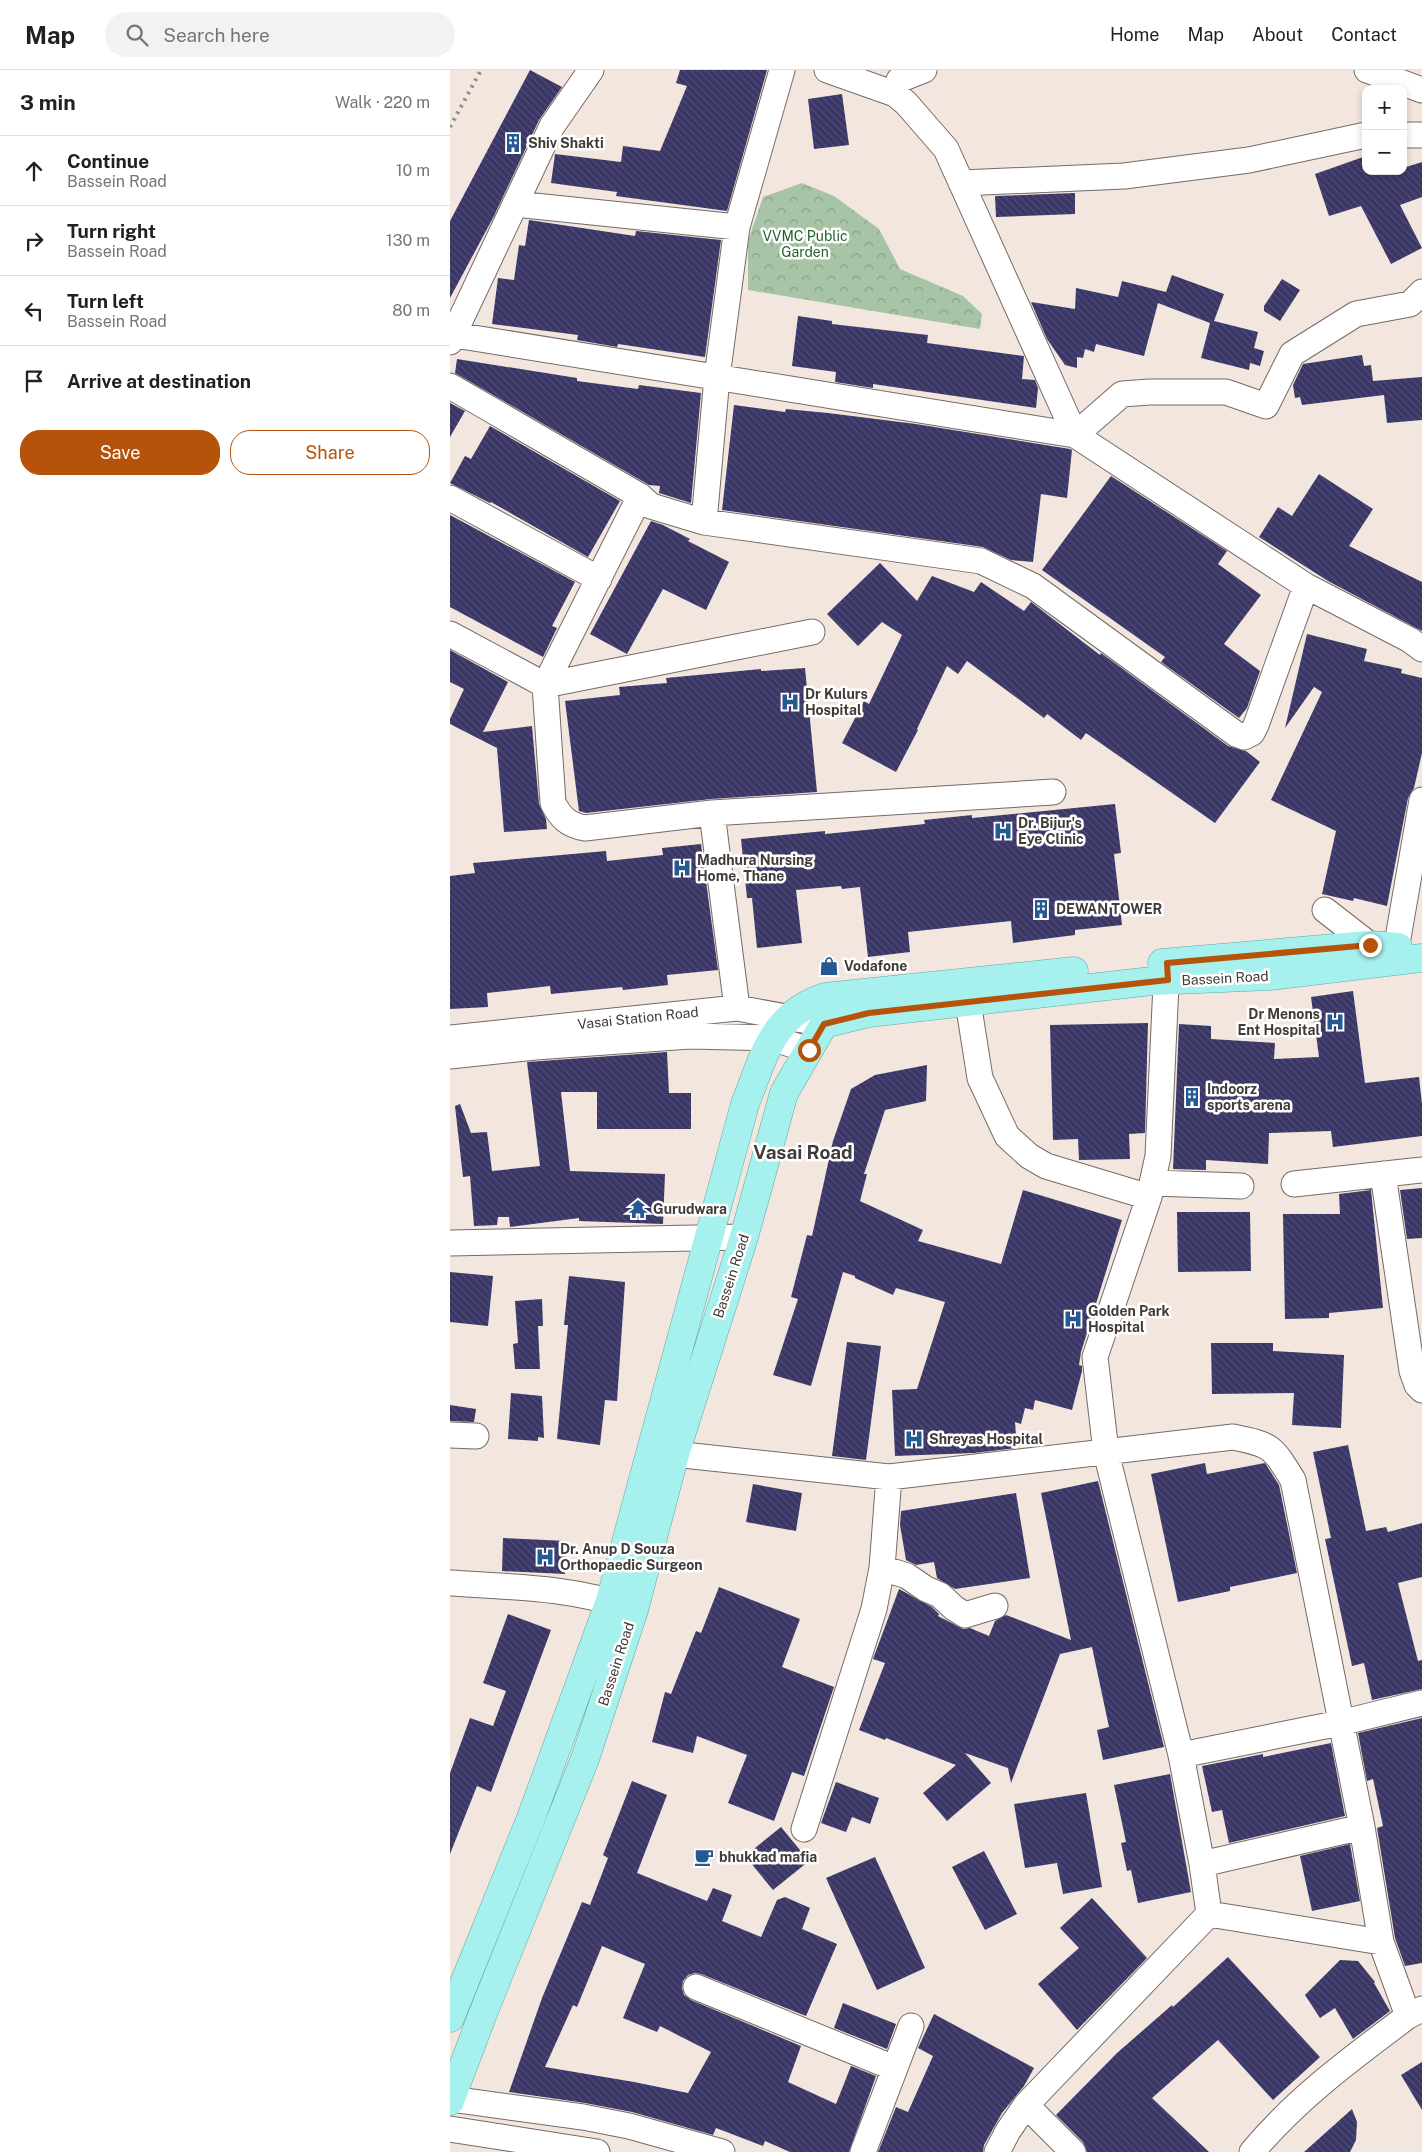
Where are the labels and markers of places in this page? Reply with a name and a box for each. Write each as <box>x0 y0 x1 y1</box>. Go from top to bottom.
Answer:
building icon: Shiv Shakti <box>502 132 524 154</box>
place label: Shiv Shakti <box>528 135 604 151</box>
place label: Dr Kulurs Hospital <box>805 686 868 718</box>
hospital icon: Dr Kulurs Hospital <box>779 691 801 713</box>
place label: Dr. Bijur's Eye Clinic <box>1018 815 1084 847</box>
hospital icon: Dr. Bijur's Eye Clinic <box>992 820 1014 842</box>
place label: Madhura Nursing Home, Thane <box>697 852 813 884</box>
hospital icon: Madhura Nursing Home, Thane <box>671 857 693 879</box>
building icon: DEWAN TOWER <box>1030 898 1052 920</box>
place label: DEWAN TOWER <box>1056 901 1162 917</box>
shop icon: Vodafone <box>818 955 840 977</box>
place label: Vodafone <box>844 958 907 974</box>
place label: Dr Menons Ent Hospital <box>1238 1006 1320 1038</box>
hospital icon: Dr Menons Ent Hospital <box>1324 1011 1346 1033</box>
place label: Indoorz sports arena <box>1207 1081 1291 1113</box>
building icon: Indoorz sports arena <box>1181 1086 1203 1108</box>
temple icon: Gurudwara <box>627 1198 649 1220</box>
place label: Gurudwara <box>653 1201 727 1217</box>
place label: Golden Park Hospital <box>1088 1303 1170 1335</box>
hospital icon: Golden Park Hospital <box>1062 1308 1084 1330</box>
hospital icon: Shreyas Hospital <box>903 1428 925 1450</box>
place label: Shreyas Hospital <box>929 1431 1044 1447</box>
place label: Dr. Anup D Souza Orthopaedic Surgeon <box>560 1541 703 1573</box>
hospital icon: Dr. Anup D Souza Orthopaedic Surgeon <box>534 1546 556 1568</box>
cafe icon: bhukkad mafia <box>693 1846 715 1868</box>
place label: bhukkad mafia <box>719 1849 817 1865</box>

